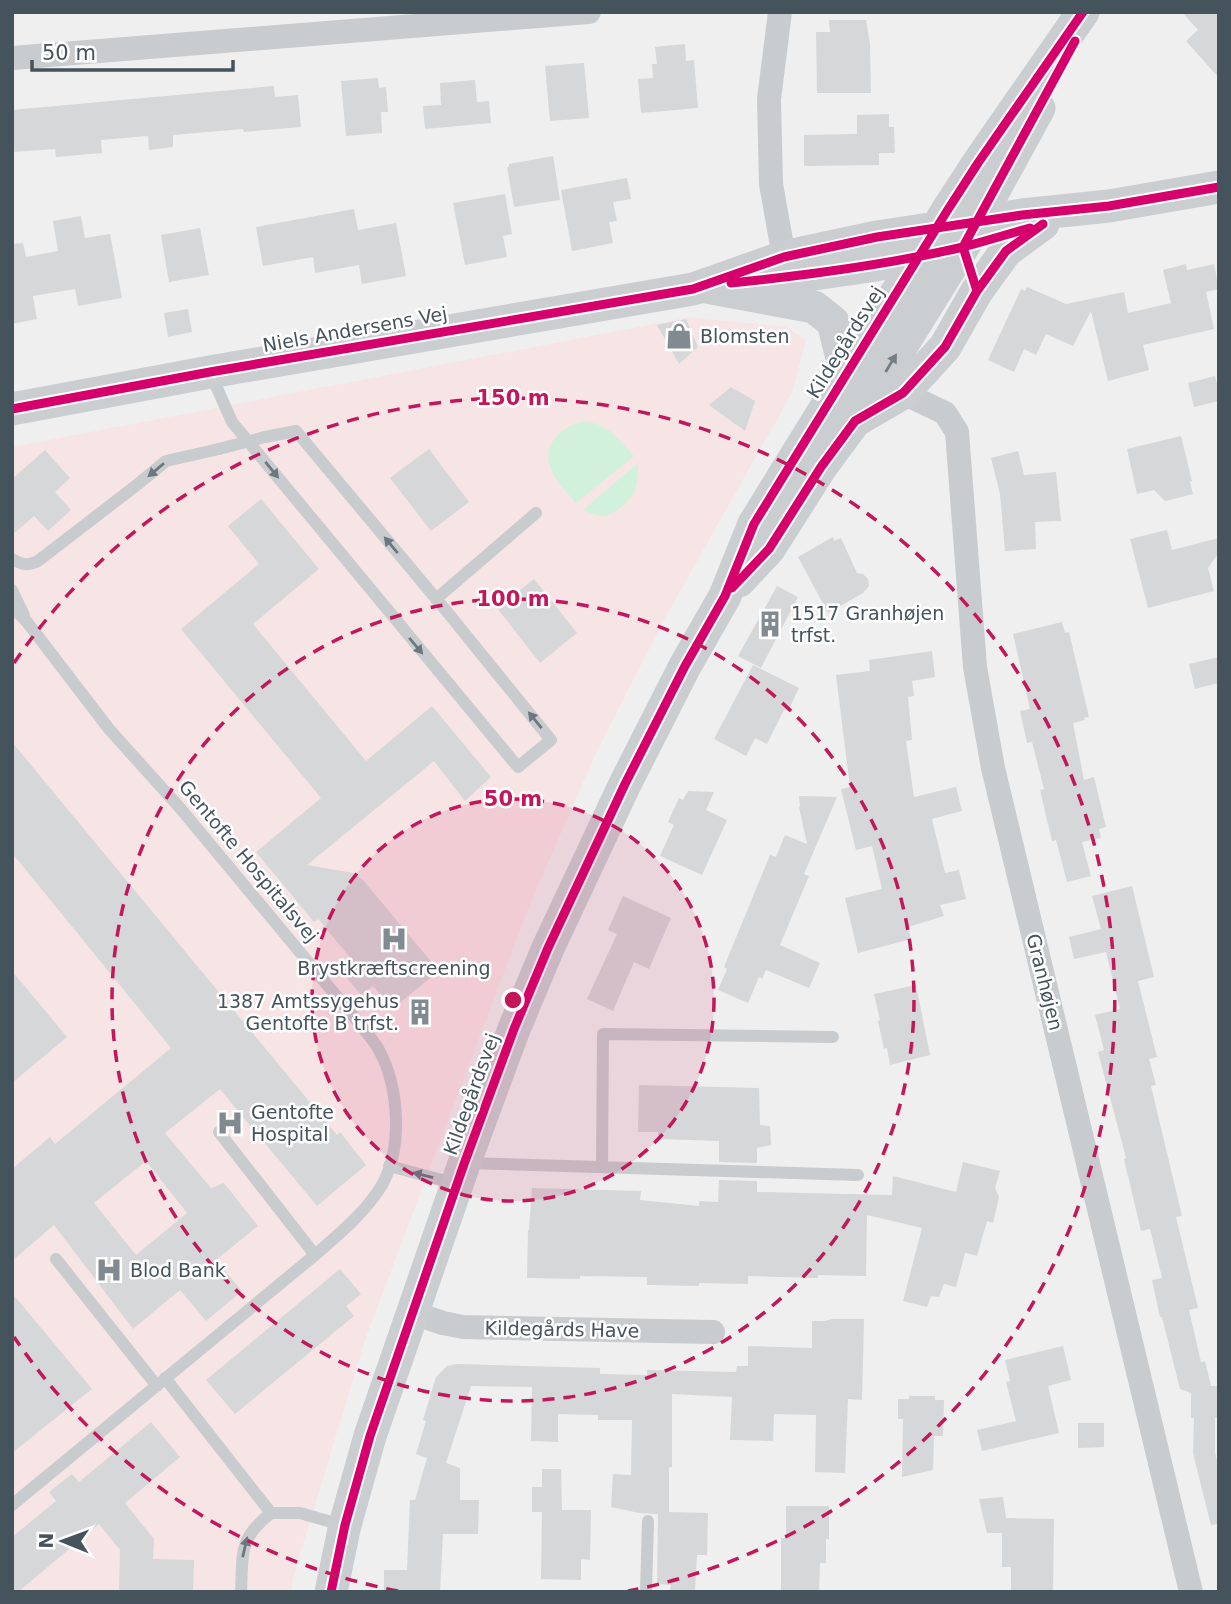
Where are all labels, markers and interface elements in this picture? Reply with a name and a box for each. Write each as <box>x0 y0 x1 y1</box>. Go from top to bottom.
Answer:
scale bar <box>32 28 233 72</box>
text: 50 m <box>42 41 96 65</box>
street label: Kildegårdsvej <box>802 282 888 402</box>
street label: Niels Andersens Vej <box>261 302 449 356</box>
shop icon: Blomsten <box>664 321 694 351</box>
place label: Blomsten <box>700 325 790 347</box>
one-way arrow <box>885 353 897 372</box>
text: 150 m <box>476 386 550 410</box>
one-way arrow <box>264 461 279 479</box>
one-way arrow <box>147 462 164 477</box>
one-way arrow <box>384 536 399 553</box>
text: 100 m <box>476 587 550 611</box>
place label: 1517 Granhøjen trfst. <box>791 602 944 646</box>
building icon: 1517 Granhøjen trfst. <box>755 609 785 639</box>
one-way arrow <box>408 637 423 654</box>
one-way arrow <box>528 712 543 730</box>
street label: Gentofte Hospitalsvej <box>175 776 323 946</box>
text: 50 m <box>484 787 542 811</box>
hospital icon: Brystkræftscreening <box>379 924 409 954</box>
street label: Granhøjen <box>1022 931 1068 1033</box>
place label: Brystkræftscreening <box>297 957 491 979</box>
centre of rings <box>501 988 525 1012</box>
place label: 1387 Amtssygehus Gentofte B trfst. <box>217 990 399 1034</box>
building icon: 1387 Amtssygehus Gentofte B trfst. <box>405 997 435 1027</box>
street label: Kildegårdsvej <box>439 1030 503 1158</box>
place label: Gentofte Hospital <box>251 1101 334 1145</box>
hospital icon: Gentofte Hospital <box>215 1108 245 1138</box>
one-way arrow <box>412 1169 434 1180</box>
hospital icon: Blod Bank <box>94 1255 124 1285</box>
place label: Blod Bank <box>130 1259 226 1281</box>
street label: Kildegårds Have <box>484 1317 640 1341</box>
north arrow <box>28 1506 98 1576</box>
text: N <box>35 1533 57 1549</box>
one-way arrow <box>240 1536 251 1558</box>

